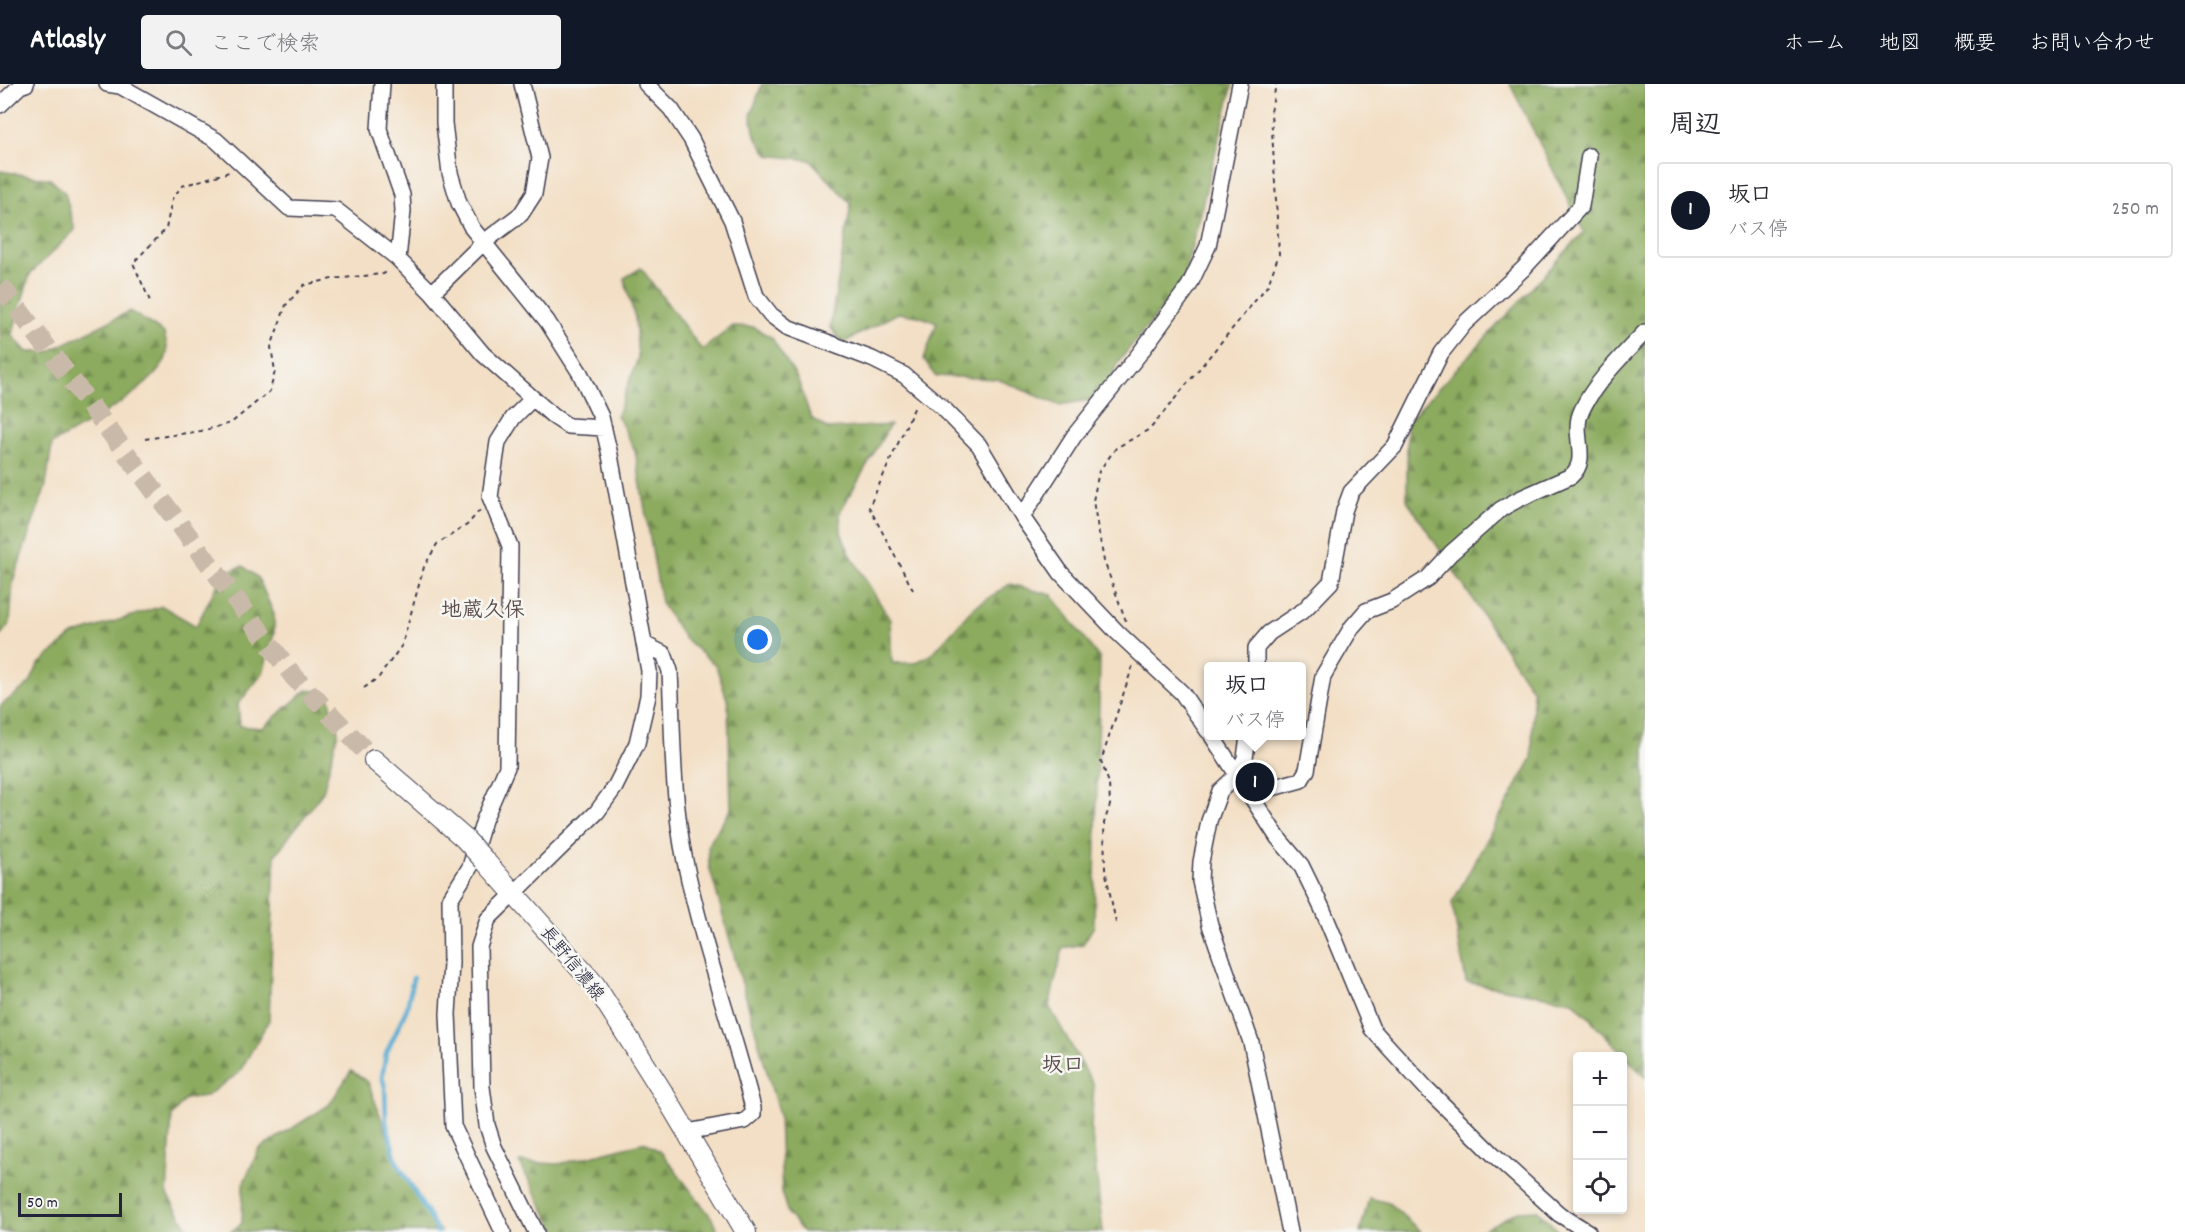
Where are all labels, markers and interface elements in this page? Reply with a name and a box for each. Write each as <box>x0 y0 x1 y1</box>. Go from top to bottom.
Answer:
search box <box>141 15 561 69</box>
text: Atlasly <box>30 22 105 62</box>
icon: search <box>162 26 195 59</box>
text: ここで検索 <box>210 30 320 61</box>
text: ホーム <box>1784 30 1846 60</box>
text: 地図 <box>1879 30 1921 60</box>
text: 概要 <box>1954 30 1996 60</box>
text: お問い合わせ <box>2029 30 2155 60</box>
text: 周辺 <box>1669 108 1721 145</box>
text: 坂口 <box>1728 181 1772 212</box>
text: 1 <box>1688 196 1693 224</box>
text: 250 m <box>2112 196 2159 224</box>
text: バス停 <box>1728 217 1788 245</box>
district label: 地蔵久保 <box>441 597 525 627</box>
your location <box>743 625 772 654</box>
popup <box>1204 662 1306 740</box>
text: 坂口 <box>1225 672 1269 703</box>
text: バス停 <box>1225 708 1285 736</box>
pin: 1 <box>1236 760 1274 804</box>
street label: 長野信濃線 <box>533 922 609 1007</box>
district label: 坂口 <box>1042 1052 1084 1082</box>
map controls <box>1573 1052 1627 1214</box>
button: + <box>1573 1052 1627 1106</box>
button: − <box>1573 1106 1627 1160</box>
button: locate <box>1573 1160 1627 1214</box>
scale bar <box>18 1190 122 1218</box>
text: 50 m <box>27 1192 58 1215</box>

